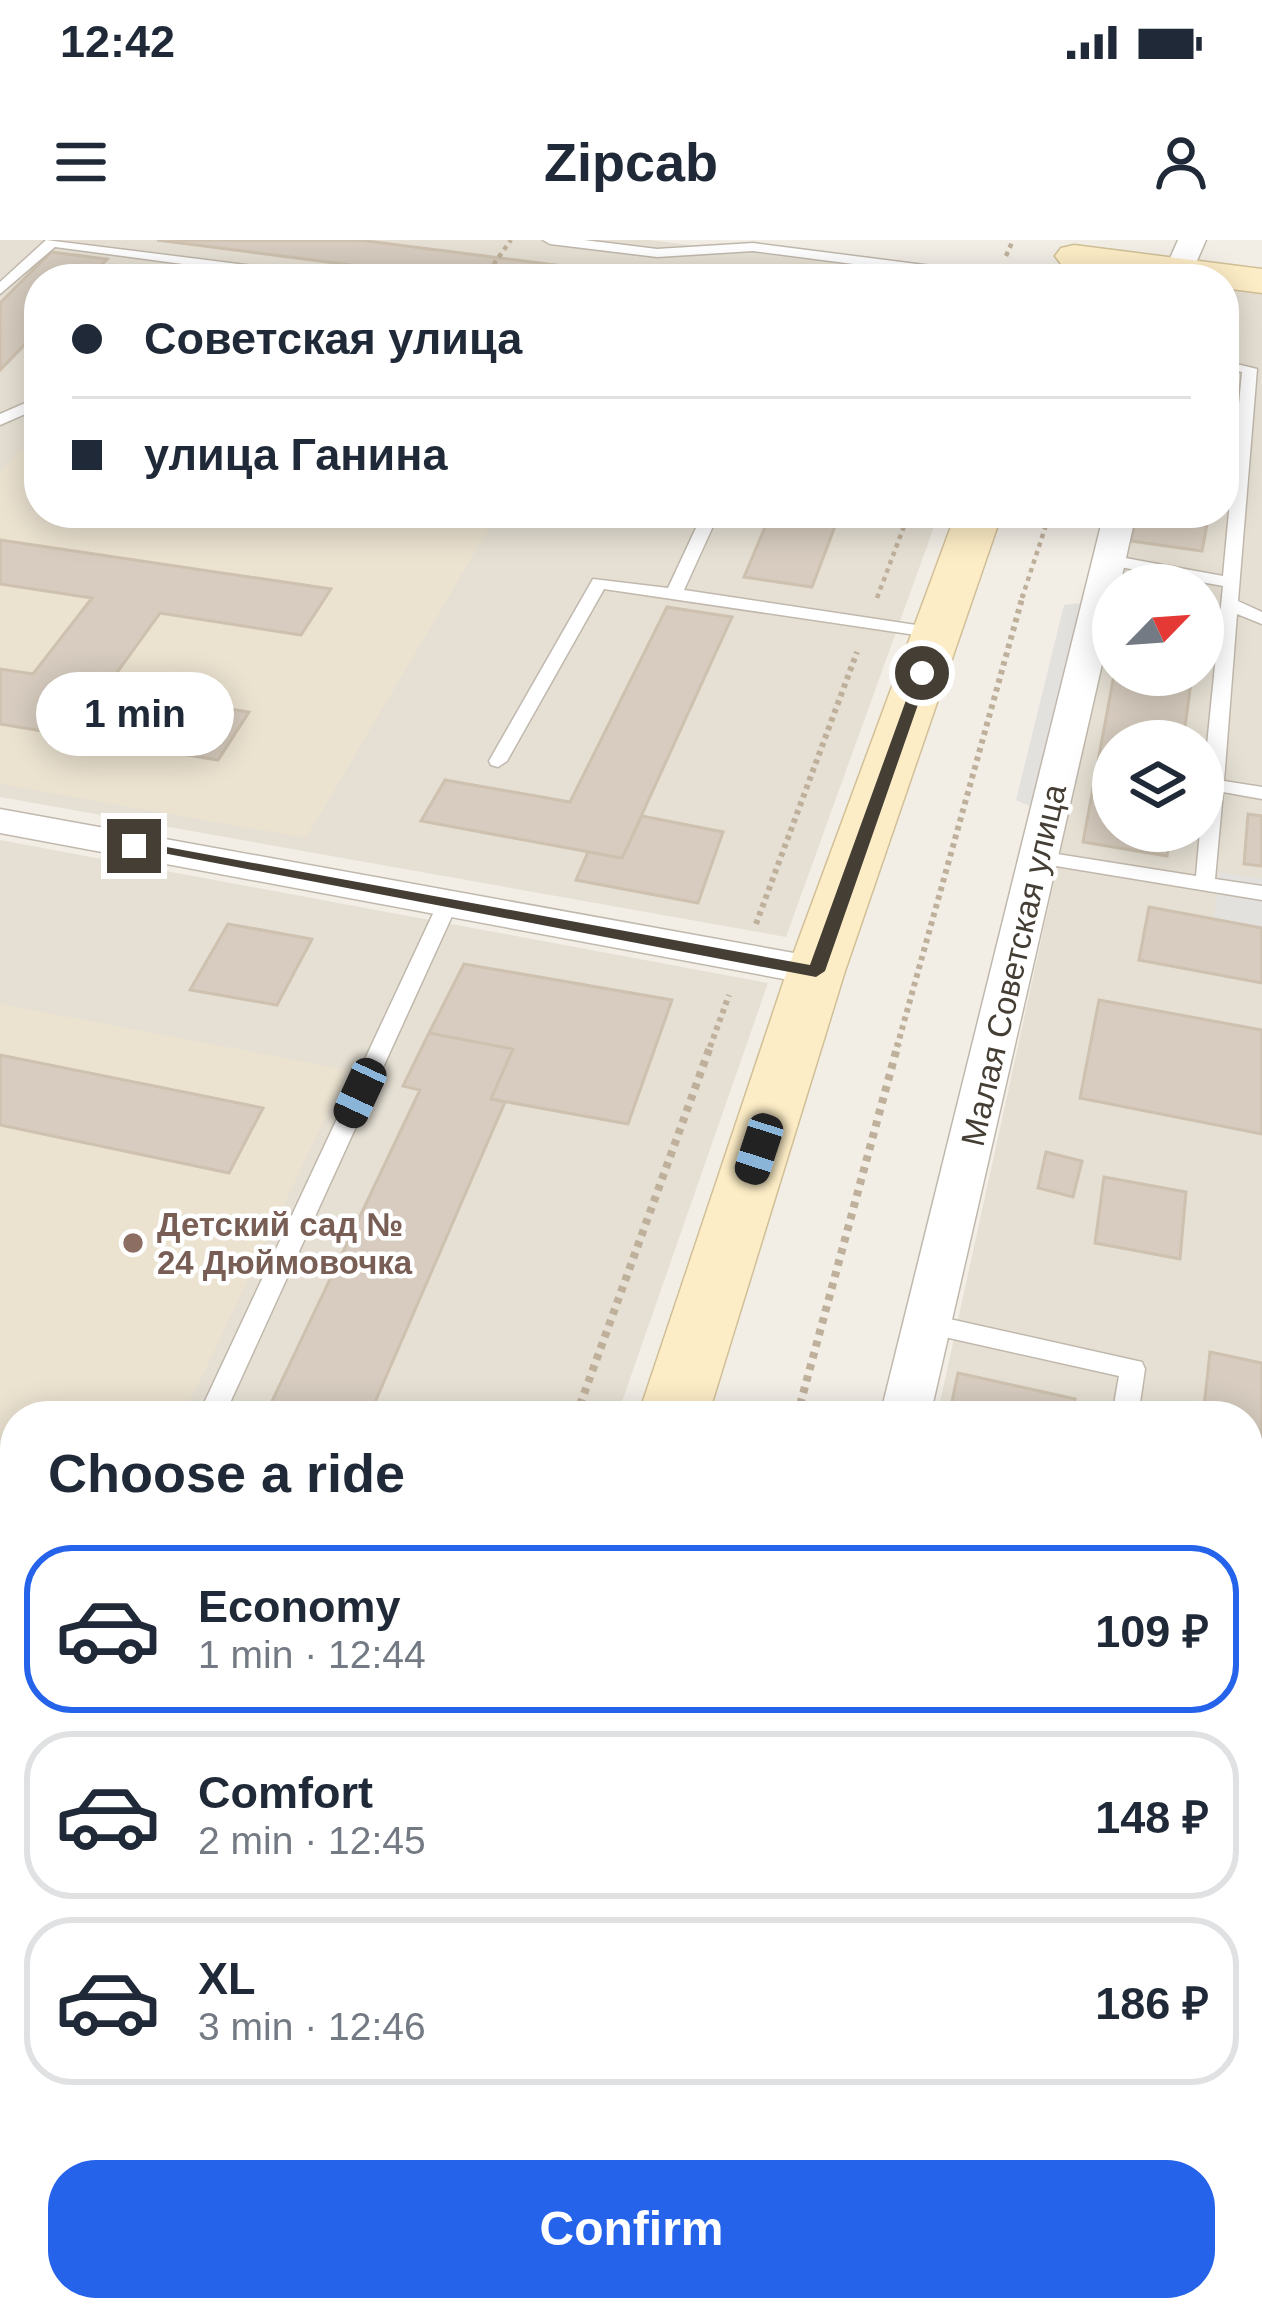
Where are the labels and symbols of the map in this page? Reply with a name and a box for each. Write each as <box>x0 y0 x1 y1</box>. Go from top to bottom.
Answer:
north arrow <box>1092 564 1224 696</box>
route start <box>895 646 949 700</box>
callout: 1 min <box>35 672 233 756</box>
street label: Малая Советская улица <box>954 780 1073 1150</box>
route end <box>107 819 161 873</box>
car <box>328 1053 392 1133</box>
car <box>731 1109 787 1189</box>
place label: Детский сад № 24 Дюймовочка <box>157 1206 413 1281</box>
marker: Детский сад № 24 Дюймовочка <box>120 1230 146 1256</box>

